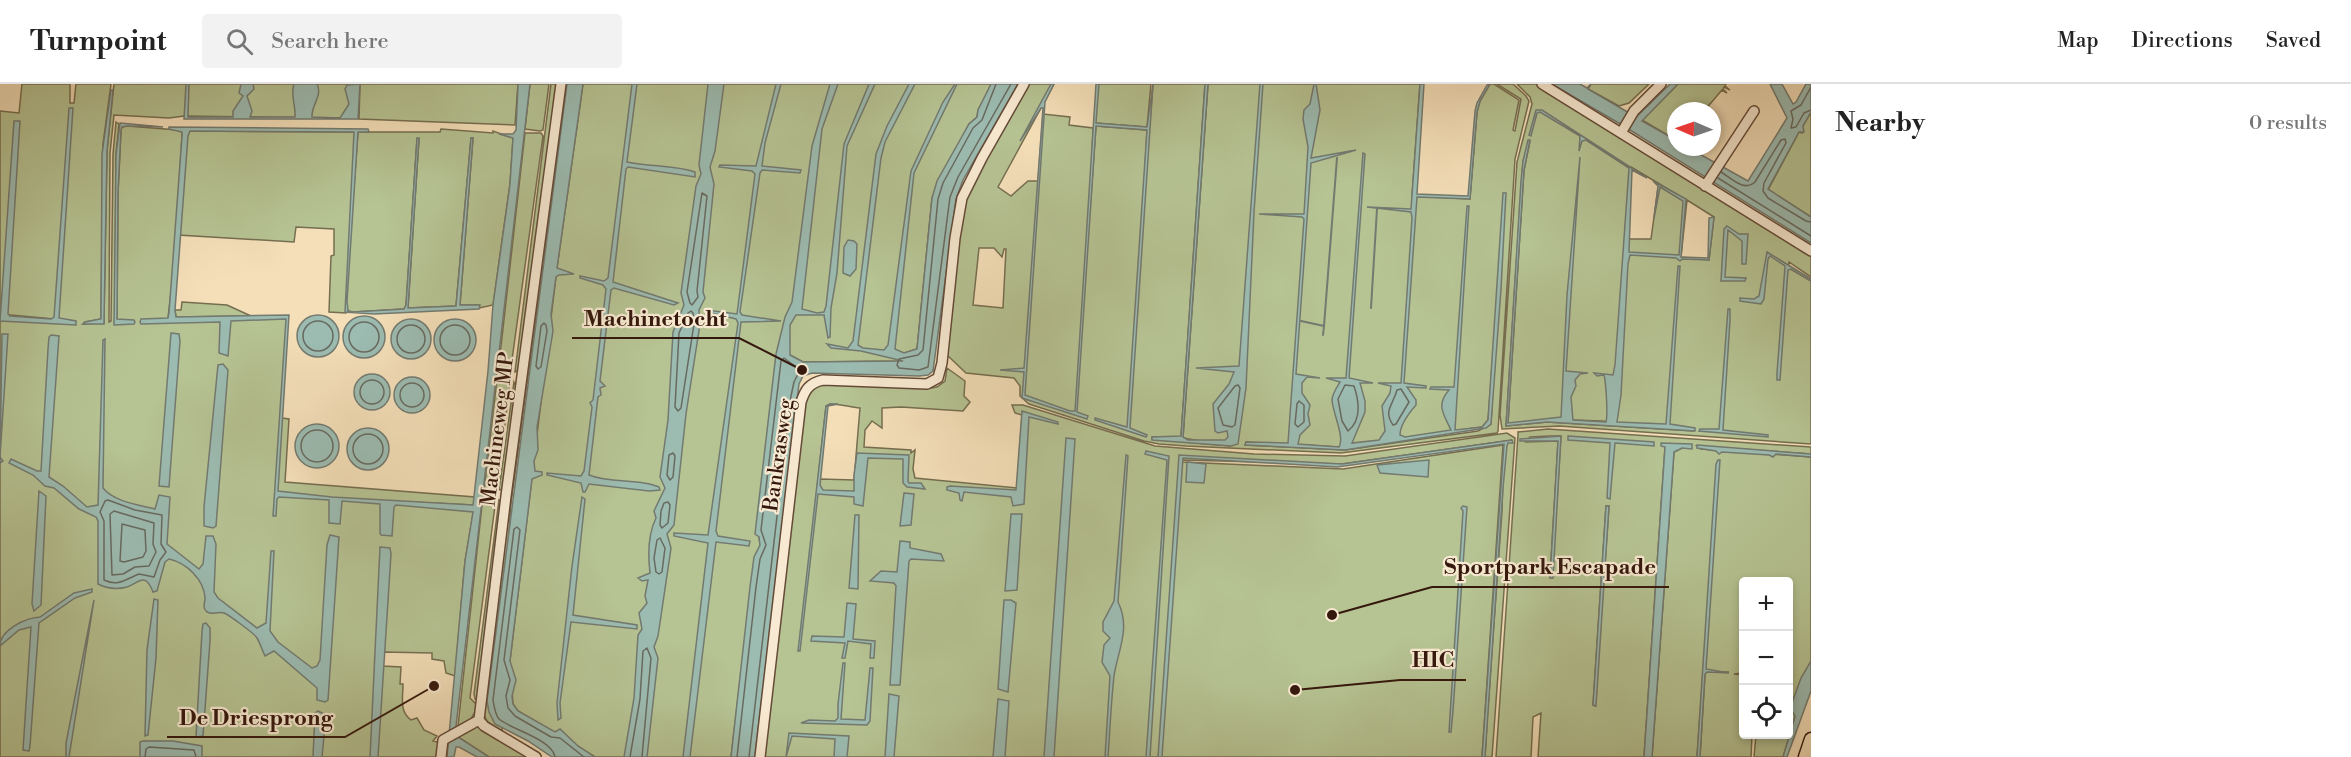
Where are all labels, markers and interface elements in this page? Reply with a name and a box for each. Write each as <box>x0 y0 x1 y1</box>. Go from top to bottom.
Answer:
search box <box>202 14 622 68</box>
text: Turnpoint <box>30 24 166 59</box>
icon: search <box>223 25 256 58</box>
text: Search here <box>271 28 389 55</box>
text: Map <box>2057 28 2099 54</box>
text: Directions <box>2132 28 2233 54</box>
text: Saved <box>2266 28 2321 54</box>
north arrow <box>1667 102 1721 156</box>
text: Nearby <box>1835 107 1925 139</box>
text: 0 results <box>2249 111 2327 136</box>
callout: Machinetocht <box>572 298 739 338</box>
text: Machinetocht <box>583 306 727 333</box>
street label: Machineweg MP <box>476 350 520 508</box>
street label: Bankrasweg <box>758 397 800 514</box>
callout: Sportpark Escapade <box>1432 547 1669 587</box>
text: Sportpark Escapade <box>1444 554 1656 581</box>
map controls <box>1739 577 1793 739</box>
button: + <box>1739 577 1793 631</box>
button: − <box>1739 631 1793 685</box>
callout: HIC <box>1400 640 1466 680</box>
text: HIC <box>1412 647 1454 674</box>
button: locate <box>1739 685 1793 739</box>
callout: De Driesprong <box>167 697 345 737</box>
text: De Driesprong <box>179 705 334 732</box>

